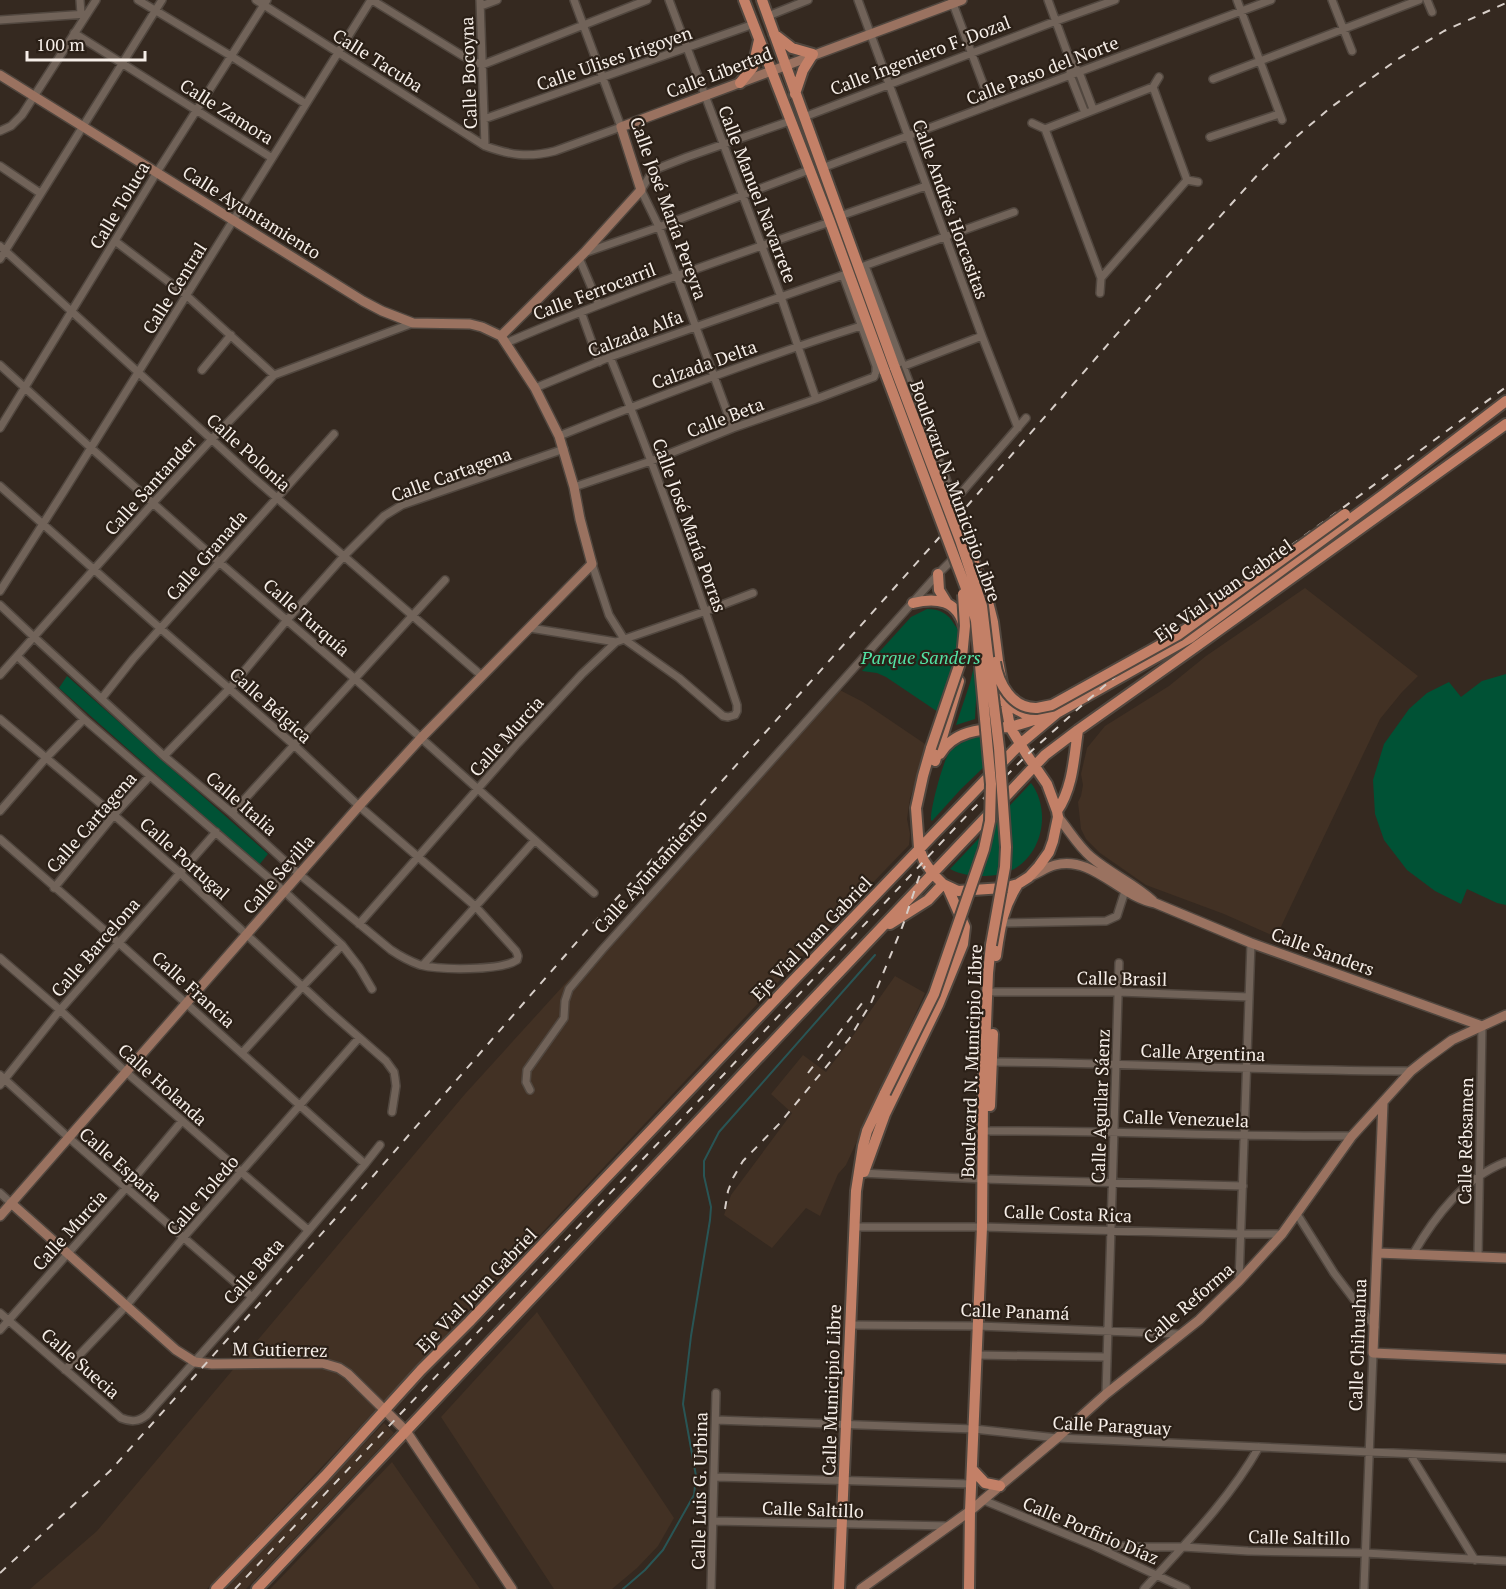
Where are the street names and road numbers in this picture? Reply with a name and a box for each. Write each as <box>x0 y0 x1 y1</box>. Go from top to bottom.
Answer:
street label: Calle Ingeniero F. Dozal <box>826 10 1014 100</box>
street label: Calle Bocoyna <box>454 16 482 130</box>
street label: Calle Ulises Irigoyen <box>533 20 695 96</box>
street label: Calle Tacuba <box>328 23 428 97</box>
street label: Calle Paso del Norte <box>962 30 1122 110</box>
street label: Calle Libertad <box>663 41 775 103</box>
street label: Calle Zamora <box>175 73 279 149</box>
street label: Calle Manuel Navarrete <box>713 102 803 286</box>
street label: Calle José María Pereyra <box>625 113 713 303</box>
street label: Calle Andrés Horcasitas <box>907 116 995 302</box>
street label: Calle Toluca <box>83 157 155 253</box>
street label: Calle Ayuntamiento <box>178 160 326 264</box>
street label: Calle Central <box>136 238 212 338</box>
street label: Calle Ferrocarril <box>529 257 659 325</box>
street label: Calzada Alfa <box>584 304 686 362</box>
street label: Calzada Delta <box>648 334 760 394</box>
street label: Boulevard N. Municipio Libre <box>905 377 1007 605</box>
street label: Calle Beta <box>683 391 767 443</box>
street label: Calle Polonia <box>202 408 296 496</box>
street label: Calle Santander <box>99 430 201 540</box>
street label: Calle José María Porras <box>647 435 733 615</box>
street label: Calle Cartagena <box>387 441 515 507</box>
street label: Calle Granada <box>160 505 252 605</box>
street label: Eje Vial Juan Gabriel <box>1149 533 1297 647</box>
street label: Calle Turquía <box>259 573 355 661</box>
street label: Calle Bélgica <box>225 662 317 748</box>
street label: Calle Murcia <box>463 691 549 781</box>
street label: Calle Italia <box>201 765 283 841</box>
street label: Calle Cartagena <box>40 766 142 878</box>
street label: Calle Ayuntamiento <box>588 804 712 938</box>
street label: Calle Portugal <box>135 811 235 905</box>
street label: Calle Sevilla <box>237 829 319 919</box>
street label: Eje Vial Juan Gabriel <box>745 871 877 1005</box>
street label: Calle Barcelona <box>45 892 145 1002</box>
street label: Calle Sanders <box>1268 921 1378 981</box>
street label: Boulevard N. Municipio Libre <box>955 944 987 1178</box>
street label: Calle Francia <box>147 945 241 1033</box>
street label: Calle Brasil <box>1076 965 1168 991</box>
street label: Calle Aguilar Sáenz <box>1085 1028 1115 1184</box>
street label: Calle Holanda <box>113 1038 213 1130</box>
street label: Calle Argentina <box>1140 1038 1266 1066</box>
street label: Calle Rébsamen <box>1452 1077 1478 1205</box>
street label: Calle Venezuela <box>1122 1104 1250 1132</box>
street label: Calle España <box>75 1121 167 1207</box>
street label: Calle Toledo <box>160 1150 244 1240</box>
street label: Calle Murcia <box>26 1185 112 1275</box>
street label: Calle Costa Rica <box>1003 1199 1133 1227</box>
street label: Eje Vial Juan Gabriel <box>410 1223 542 1357</box>
street label: Calle Beta <box>217 1233 289 1309</box>
street label: Calle Reforma <box>1138 1257 1238 1349</box>
street label: Calle Chihuahua <box>1343 1278 1371 1412</box>
street label: Calle Panamá <box>960 1297 1070 1325</box>
street label: Calle Municipio Libre <box>816 1304 846 1476</box>
street label: Calle Suecia <box>37 1322 125 1404</box>
street label: M Gutierrez <box>232 1336 328 1362</box>
street label: Calle Paraguay <box>1052 1410 1173 1440</box>
street label: Calle Luis G. Urbina <box>686 1412 712 1570</box>
street label: Calle Porfirio Díaz <box>1019 1491 1163 1569</box>
street label: Calle Saltillo <box>762 1495 864 1523</box>
street label: Calle Saltillo <box>1248 1524 1350 1550</box>

